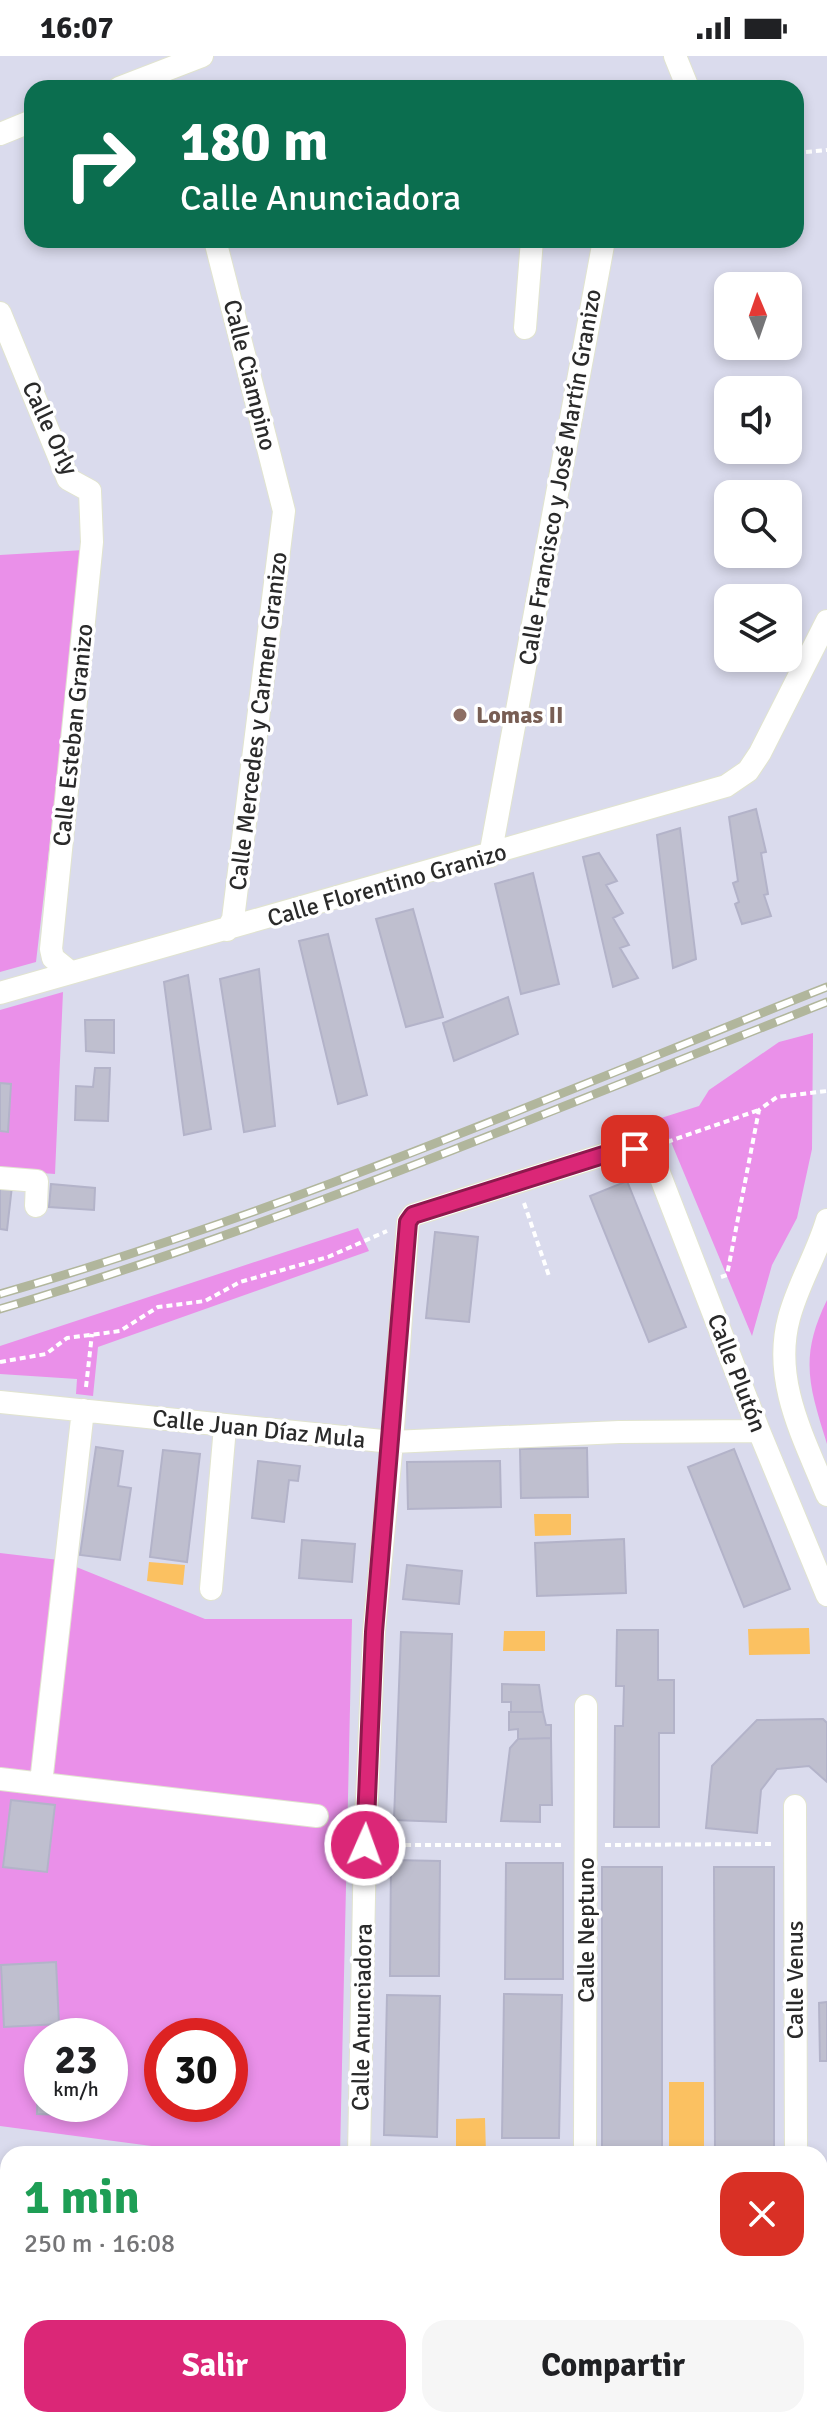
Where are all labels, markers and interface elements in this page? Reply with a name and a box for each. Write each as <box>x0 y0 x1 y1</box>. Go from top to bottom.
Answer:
text: 16:07 <box>40 10 114 47</box>
text: 180 m <box>180 107 328 176</box>
icon: right <box>48 112 152 216</box>
text: Calle Anunciadora <box>180 176 461 221</box>
north arrow <box>714 272 802 360</box>
map controls <box>714 272 802 672</box>
street label: Calle Francisco y José Martín Granizo <box>512 287 608 667</box>
street label: Calle Ciampino <box>217 296 283 454</box>
street label: Calle Orly <box>15 376 85 480</box>
button: sound <box>714 376 802 464</box>
button: search <box>714 480 802 568</box>
street label: Calle Mercedes y Carmen Granizo <box>222 550 294 892</box>
button: layers <box>714 584 802 672</box>
street label: Calle Esteban Granizo <box>46 622 100 848</box>
place label: Lomas II <box>476 700 564 730</box>
marker: Lomas II <box>451 706 469 724</box>
street label: Calle Florentino Granizo <box>264 836 510 934</box>
pin <box>601 1115 669 1183</box>
icon: arrive <box>613 1127 657 1171</box>
street label: Calle Plutón <box>701 1309 773 1437</box>
street label: Calle Juan Díaz Mula <box>151 1403 367 1455</box>
position arrow <box>323 1803 407 1887</box>
street label: Calle Neptuno <box>571 1857 601 2003</box>
street label: Calle Venus <box>780 1921 810 2039</box>
street label: Calle Anunciadora <box>345 1923 379 2111</box>
speed limit sign: 30 <box>144 2018 248 2122</box>
text: 23 <box>54 2035 98 2085</box>
text: km/h <box>53 2077 99 2102</box>
text: 1 min <box>24 2168 140 2227</box>
button: close <box>720 2172 804 2256</box>
text: 250 m · 16:08 <box>24 2228 175 2260</box>
button: Salir <box>24 2320 406 2412</box>
button: Compartir <box>422 2320 804 2412</box>

